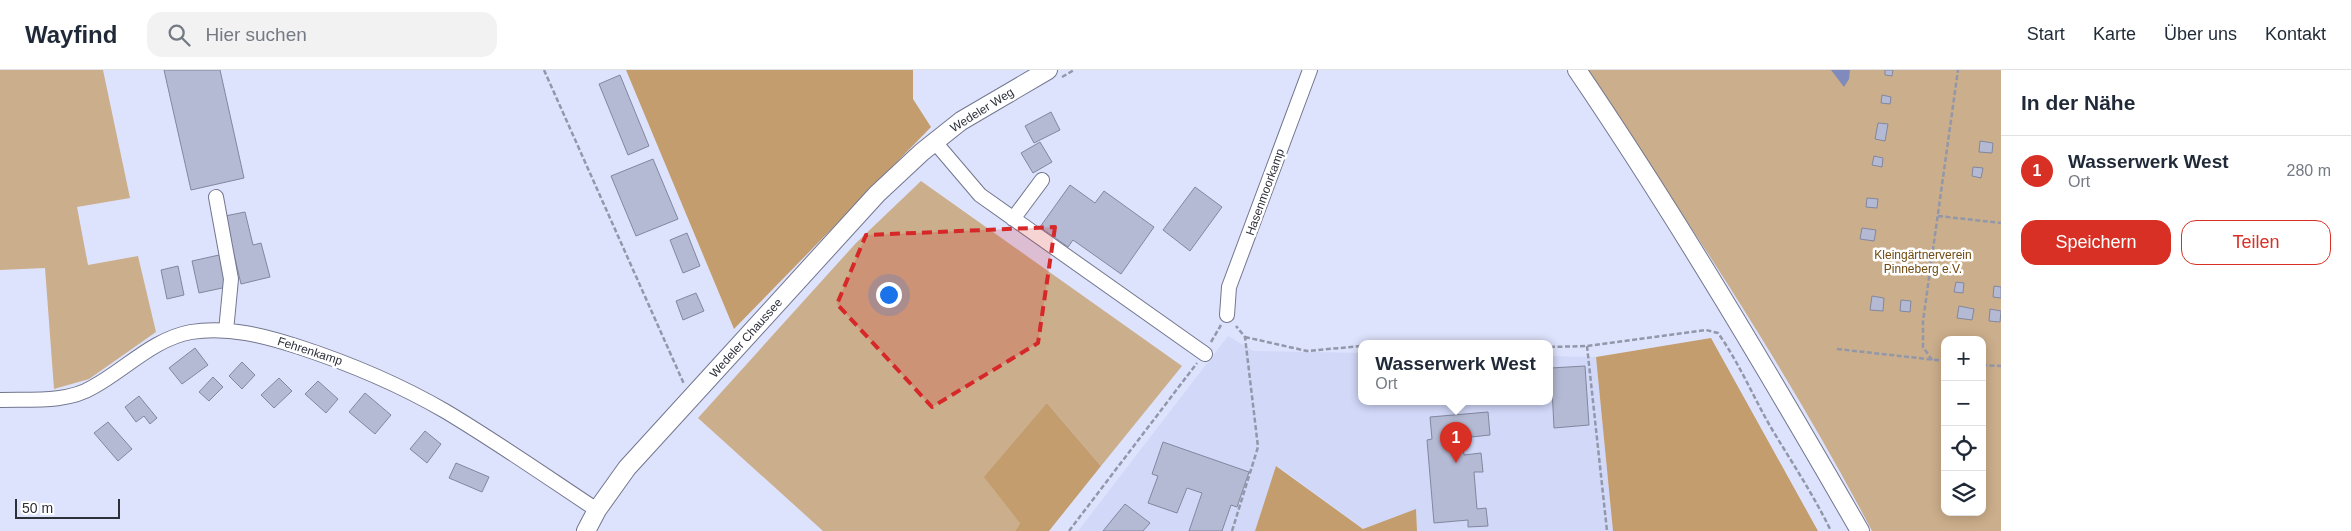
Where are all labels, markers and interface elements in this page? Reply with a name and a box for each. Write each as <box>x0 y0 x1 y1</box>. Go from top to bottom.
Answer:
search box <box>147 12 497 57</box>
text: Wayfind <box>25 21 117 48</box>
icon: search <box>165 21 193 49</box>
text: Hier suchen <box>205 24 307 45</box>
text: Start <box>2027 24 2065 44</box>
text: Karte <box>2093 24 2136 44</box>
text: Über uns <box>2164 24 2237 44</box>
text: Kontakt <box>2265 24 2326 44</box>
street label: Wedeler Weg <box>948 85 1016 135</box>
text: In der Nähe <box>2021 91 2135 114</box>
street label: Hasenmoorkamp <box>1243 146 1287 237</box>
text: Wasserwerk West <box>2068 151 2229 172</box>
text: 1 <box>2033 162 2041 179</box>
text: 280 m <box>2287 162 2331 179</box>
text: Ort <box>2068 173 2090 190</box>
button: Speichern <box>2021 220 2171 265</box>
button: Teilen <box>2181 220 2331 265</box>
park label: Kleingärtnerverein Pinneberg e.V. <box>1874 248 1972 276</box>
your location <box>876 282 902 308</box>
street label: Wedeler Chaussee <box>707 295 785 381</box>
street label: Fehrenkamp <box>276 334 345 368</box>
map controls <box>1941 336 1986 516</box>
button: + <box>1941 336 1986 381</box>
popup <box>1358 340 1553 405</box>
text: Wasserwerk West <box>1375 353 1536 374</box>
text: Ort <box>1375 375 1397 392</box>
button: − <box>1941 381 1986 426</box>
pin: 1 <box>1440 422 1472 463</box>
button: locate <box>1941 426 1986 471</box>
button: layers <box>1941 471 1986 516</box>
scale bar <box>15 496 120 519</box>
text: 50 m <box>22 500 53 516</box>

